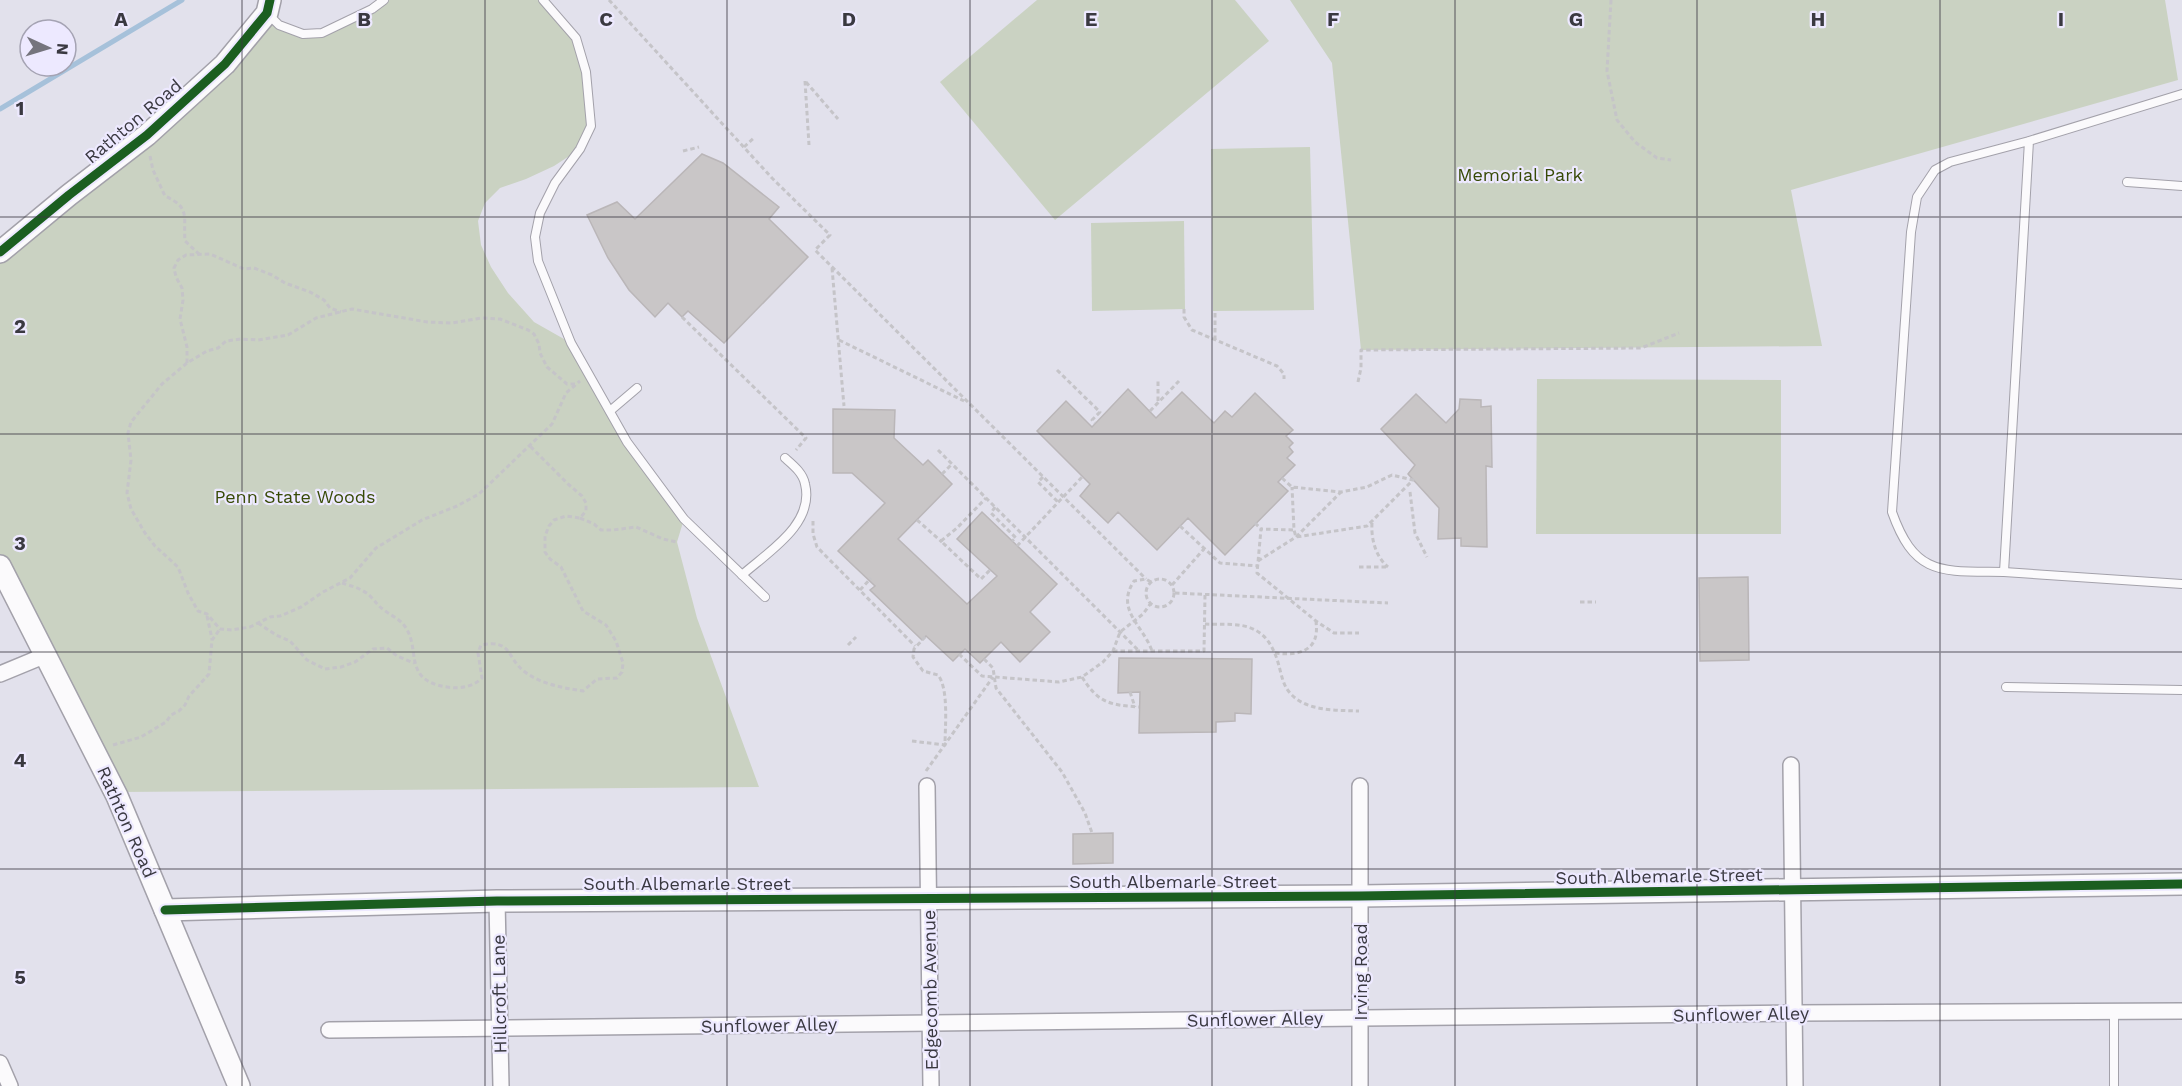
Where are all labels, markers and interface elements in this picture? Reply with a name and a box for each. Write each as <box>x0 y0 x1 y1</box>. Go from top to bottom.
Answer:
text: A <box>114 7 128 31</box>
text: B <box>357 7 371 31</box>
text: C <box>599 7 613 31</box>
text: D <box>842 7 856 31</box>
text: E <box>1085 7 1097 31</box>
text: F <box>1327 7 1339 31</box>
text: G <box>1569 7 1583 31</box>
text: H <box>1811 7 1825 31</box>
text: I <box>2058 7 2064 31</box>
north arrow <box>18 18 78 78</box>
text: N <box>53 42 72 56</box>
street label: Rathton Road <box>80 74 186 168</box>
text: 1 <box>16 96 24 120</box>
park label: Memorial Park <box>1457 164 1583 185</box>
text: 2 <box>14 314 26 338</box>
park label: Penn State Woods <box>214 486 376 507</box>
text: 3 <box>14 531 26 555</box>
text: 4 <box>14 748 27 772</box>
street label: Rathton Road <box>93 763 161 881</box>
street label: South Albemarle Street <box>1555 864 1763 888</box>
street label: South Albemarle Street <box>1069 871 1277 892</box>
street label: South Albemarle Street <box>583 873 791 894</box>
street label: Edgecomb Avenue <box>918 909 942 1071</box>
street label: Irving Road <box>1350 923 1371 1021</box>
street label: Hillcroft Lane <box>487 934 511 1054</box>
text: 5 <box>14 965 26 989</box>
street label: Sunflower Alley <box>1673 1002 1810 1026</box>
street label: Sunflower Alley <box>1187 1007 1324 1031</box>
street label: Sunflower Alley <box>701 1013 838 1037</box>

